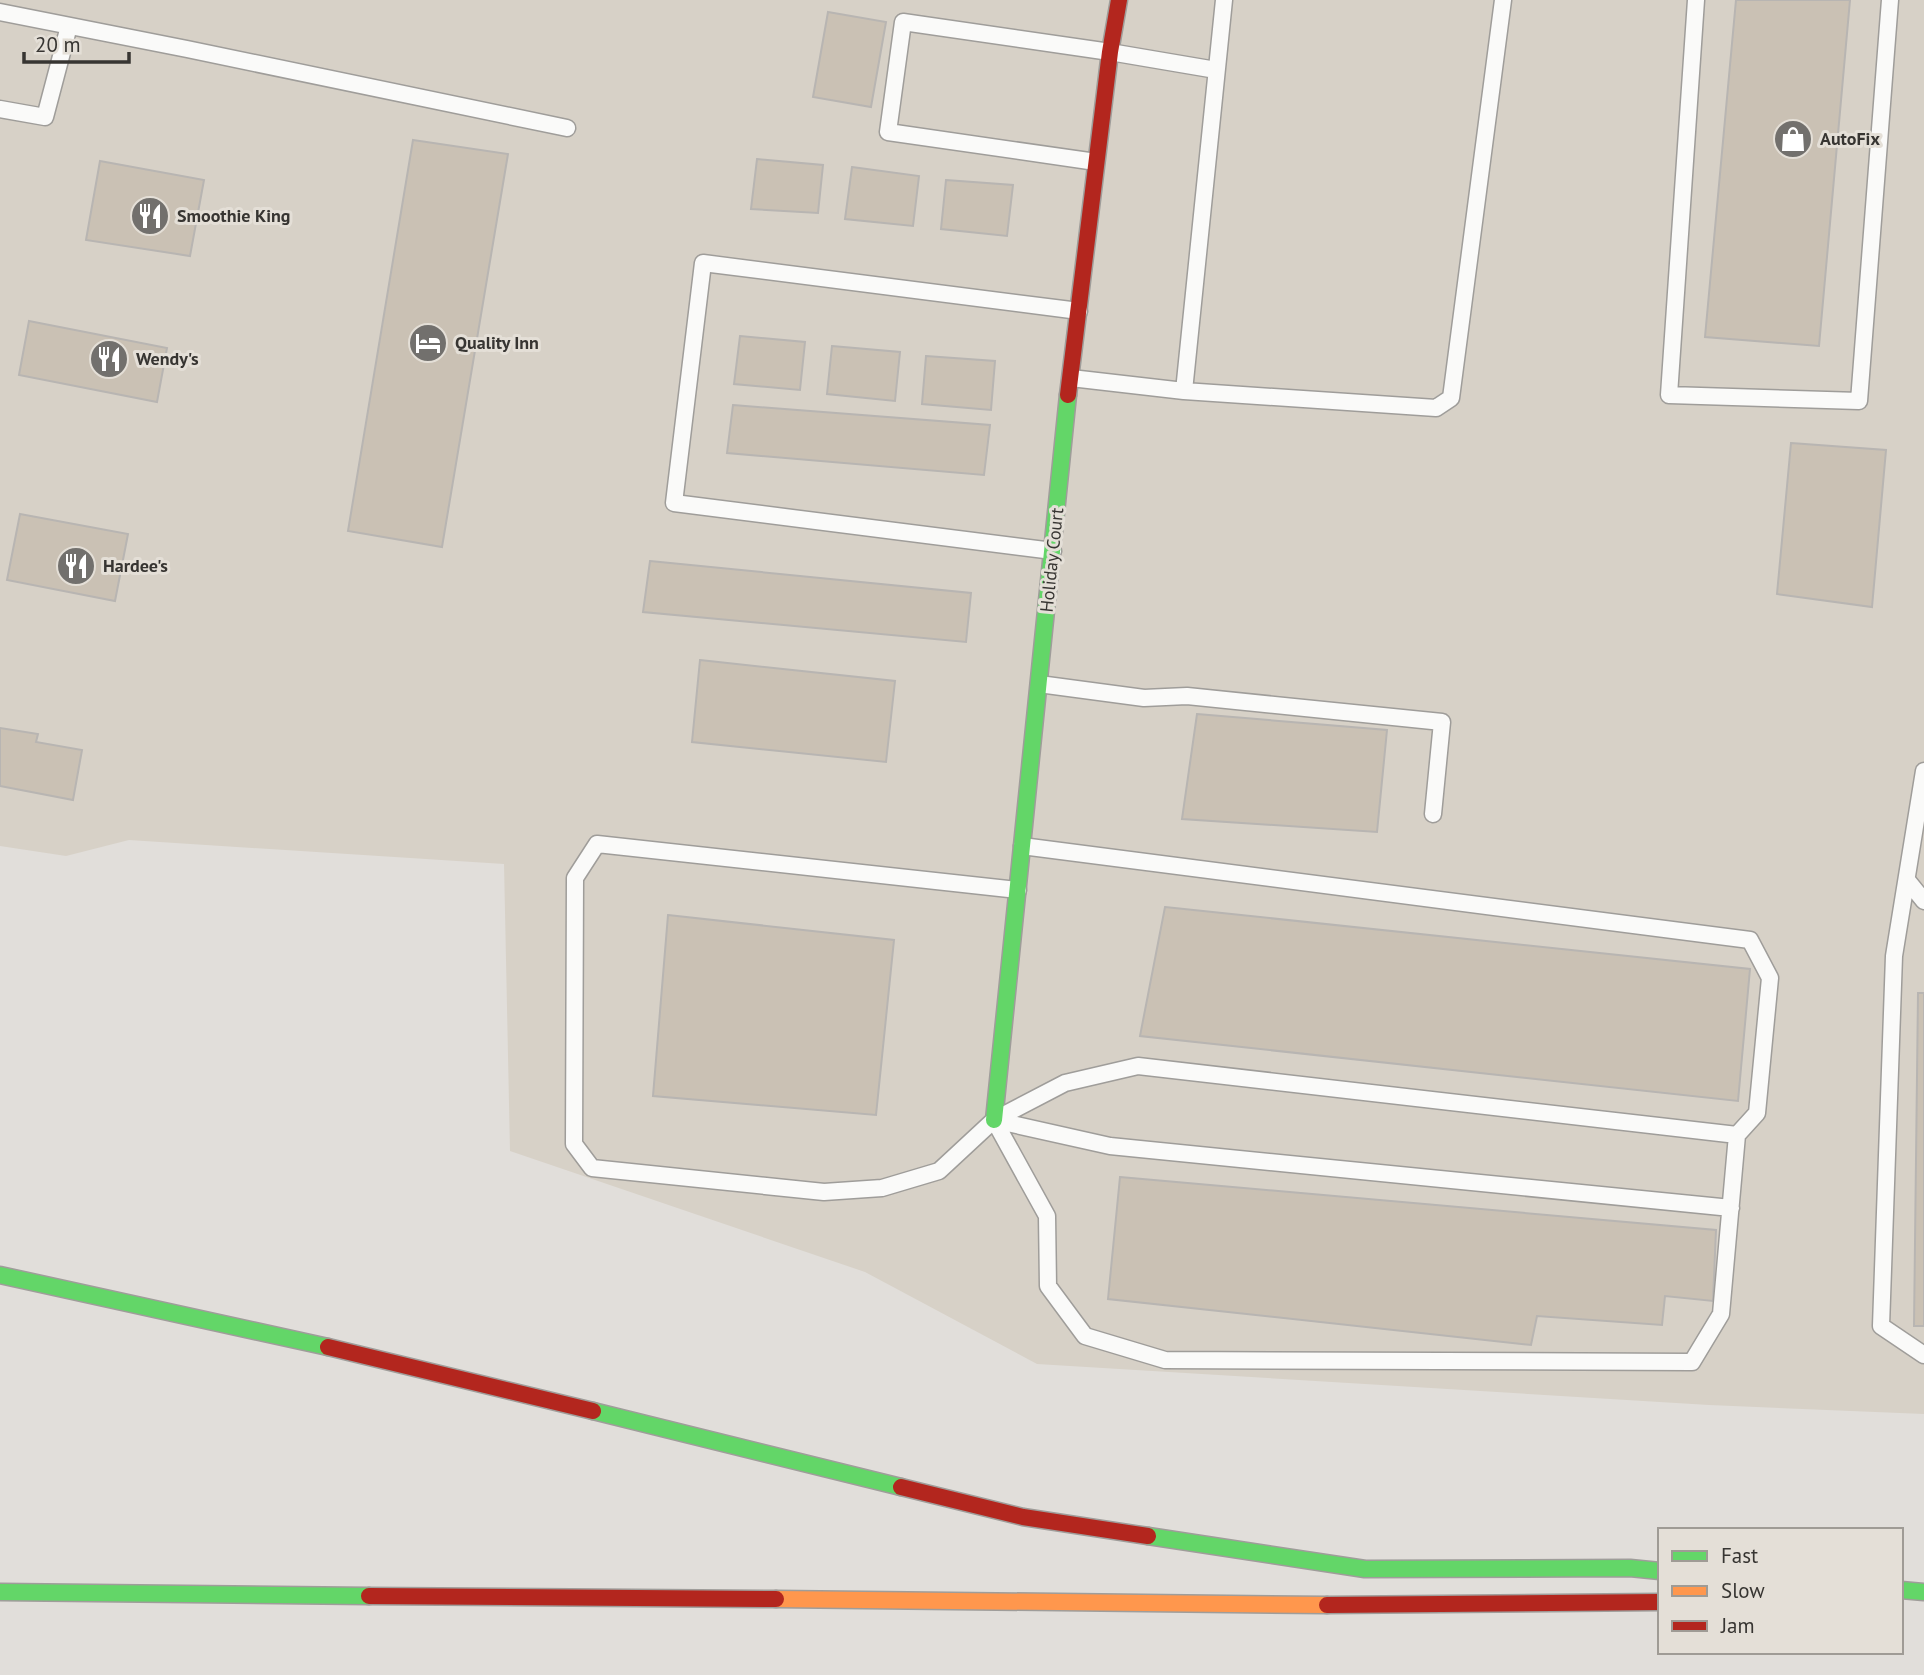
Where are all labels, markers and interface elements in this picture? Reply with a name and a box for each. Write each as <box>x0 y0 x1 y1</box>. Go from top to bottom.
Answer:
scale bar <box>24 21 130 65</box>
text: 20 m <box>35 31 81 58</box>
shop icon: AutoFix <box>1772 118 1814 160</box>
place label: AutoFix <box>1820 127 1880 150</box>
restaurant icon: Smoothie King <box>129 195 171 237</box>
place label: Smoothie King <box>177 204 290 227</box>
hotel icon: Quality Inn <box>407 322 449 364</box>
place label: Quality Inn <box>455 331 539 354</box>
restaurant icon: Wendy's <box>88 338 130 380</box>
place label: Wendy's <box>136 347 199 370</box>
street label: Holiday Court <box>1035 507 1068 613</box>
restaurant icon: Hardee's <box>55 545 97 587</box>
place label: Hardee's <box>103 554 168 577</box>
legend <box>1658 1528 1903 1654</box>
text: Fast <box>1721 1542 1758 1569</box>
text: Slow <box>1721 1577 1765 1604</box>
text: Jam <box>1720 1612 1755 1639</box>

